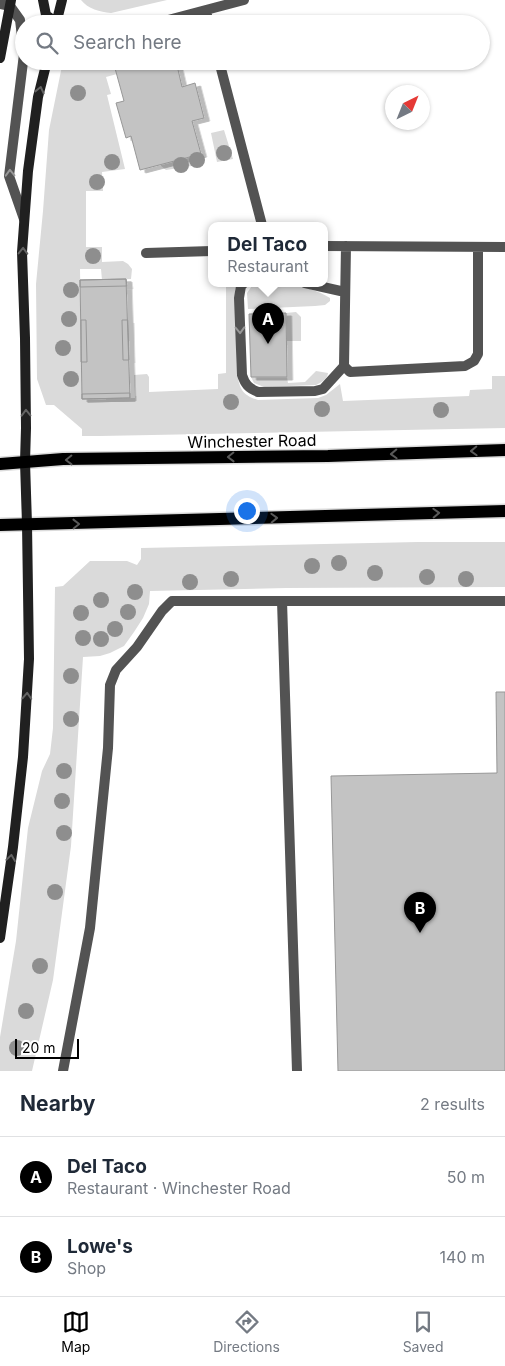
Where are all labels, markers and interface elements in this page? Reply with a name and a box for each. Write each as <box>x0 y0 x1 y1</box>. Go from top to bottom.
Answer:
search box <box>15 15 490 70</box>
icon: search <box>33 29 61 57</box>
text: Search here <box>73 31 182 54</box>
one-way arrow <box>34 85 45 94</box>
north arrow <box>385 85 430 130</box>
one-way arrow <box>5 169 16 177</box>
popup <box>208 222 328 287</box>
text: Del Taco <box>227 233 307 256</box>
one-way arrow <box>17 247 28 255</box>
text: Restaurant <box>227 256 309 276</box>
pin: A <box>252 303 284 344</box>
one-way arrow <box>235 327 246 335</box>
one-way arrow <box>21 409 31 417</box>
street label: Winchester Road <box>187 430 317 452</box>
one-way arrow <box>469 446 477 457</box>
one-way arrow <box>389 449 397 459</box>
one-way arrow <box>227 452 234 462</box>
one-way arrow <box>64 454 72 465</box>
your location <box>234 498 260 524</box>
one-way arrow <box>432 508 440 518</box>
one-way arrow <box>270 513 278 523</box>
one-way arrow <box>72 518 80 529</box>
one-way arrow <box>21 692 32 700</box>
one-way arrow <box>6 853 16 862</box>
pin: B <box>404 892 436 933</box>
scale bar <box>15 1036 79 1059</box>
text: 20 m <box>22 1039 56 1056</box>
text: Nearby <box>20 1091 95 1116</box>
text: 2 results <box>420 1094 485 1114</box>
text: Del Taco <box>67 1155 147 1178</box>
text: A <box>30 1167 42 1187</box>
text: 50 m <box>447 1167 485 1187</box>
text: Restaurant · Winchester Road <box>67 1178 291 1198</box>
text: Lowe's <box>67 1235 133 1258</box>
text: B <box>31 1247 41 1267</box>
text: 140 m <box>440 1247 485 1267</box>
text: Shop <box>67 1258 106 1278</box>
tab: Map <box>61 1308 90 1355</box>
tab: Directions <box>213 1308 280 1355</box>
tab: Saved <box>403 1308 444 1355</box>

